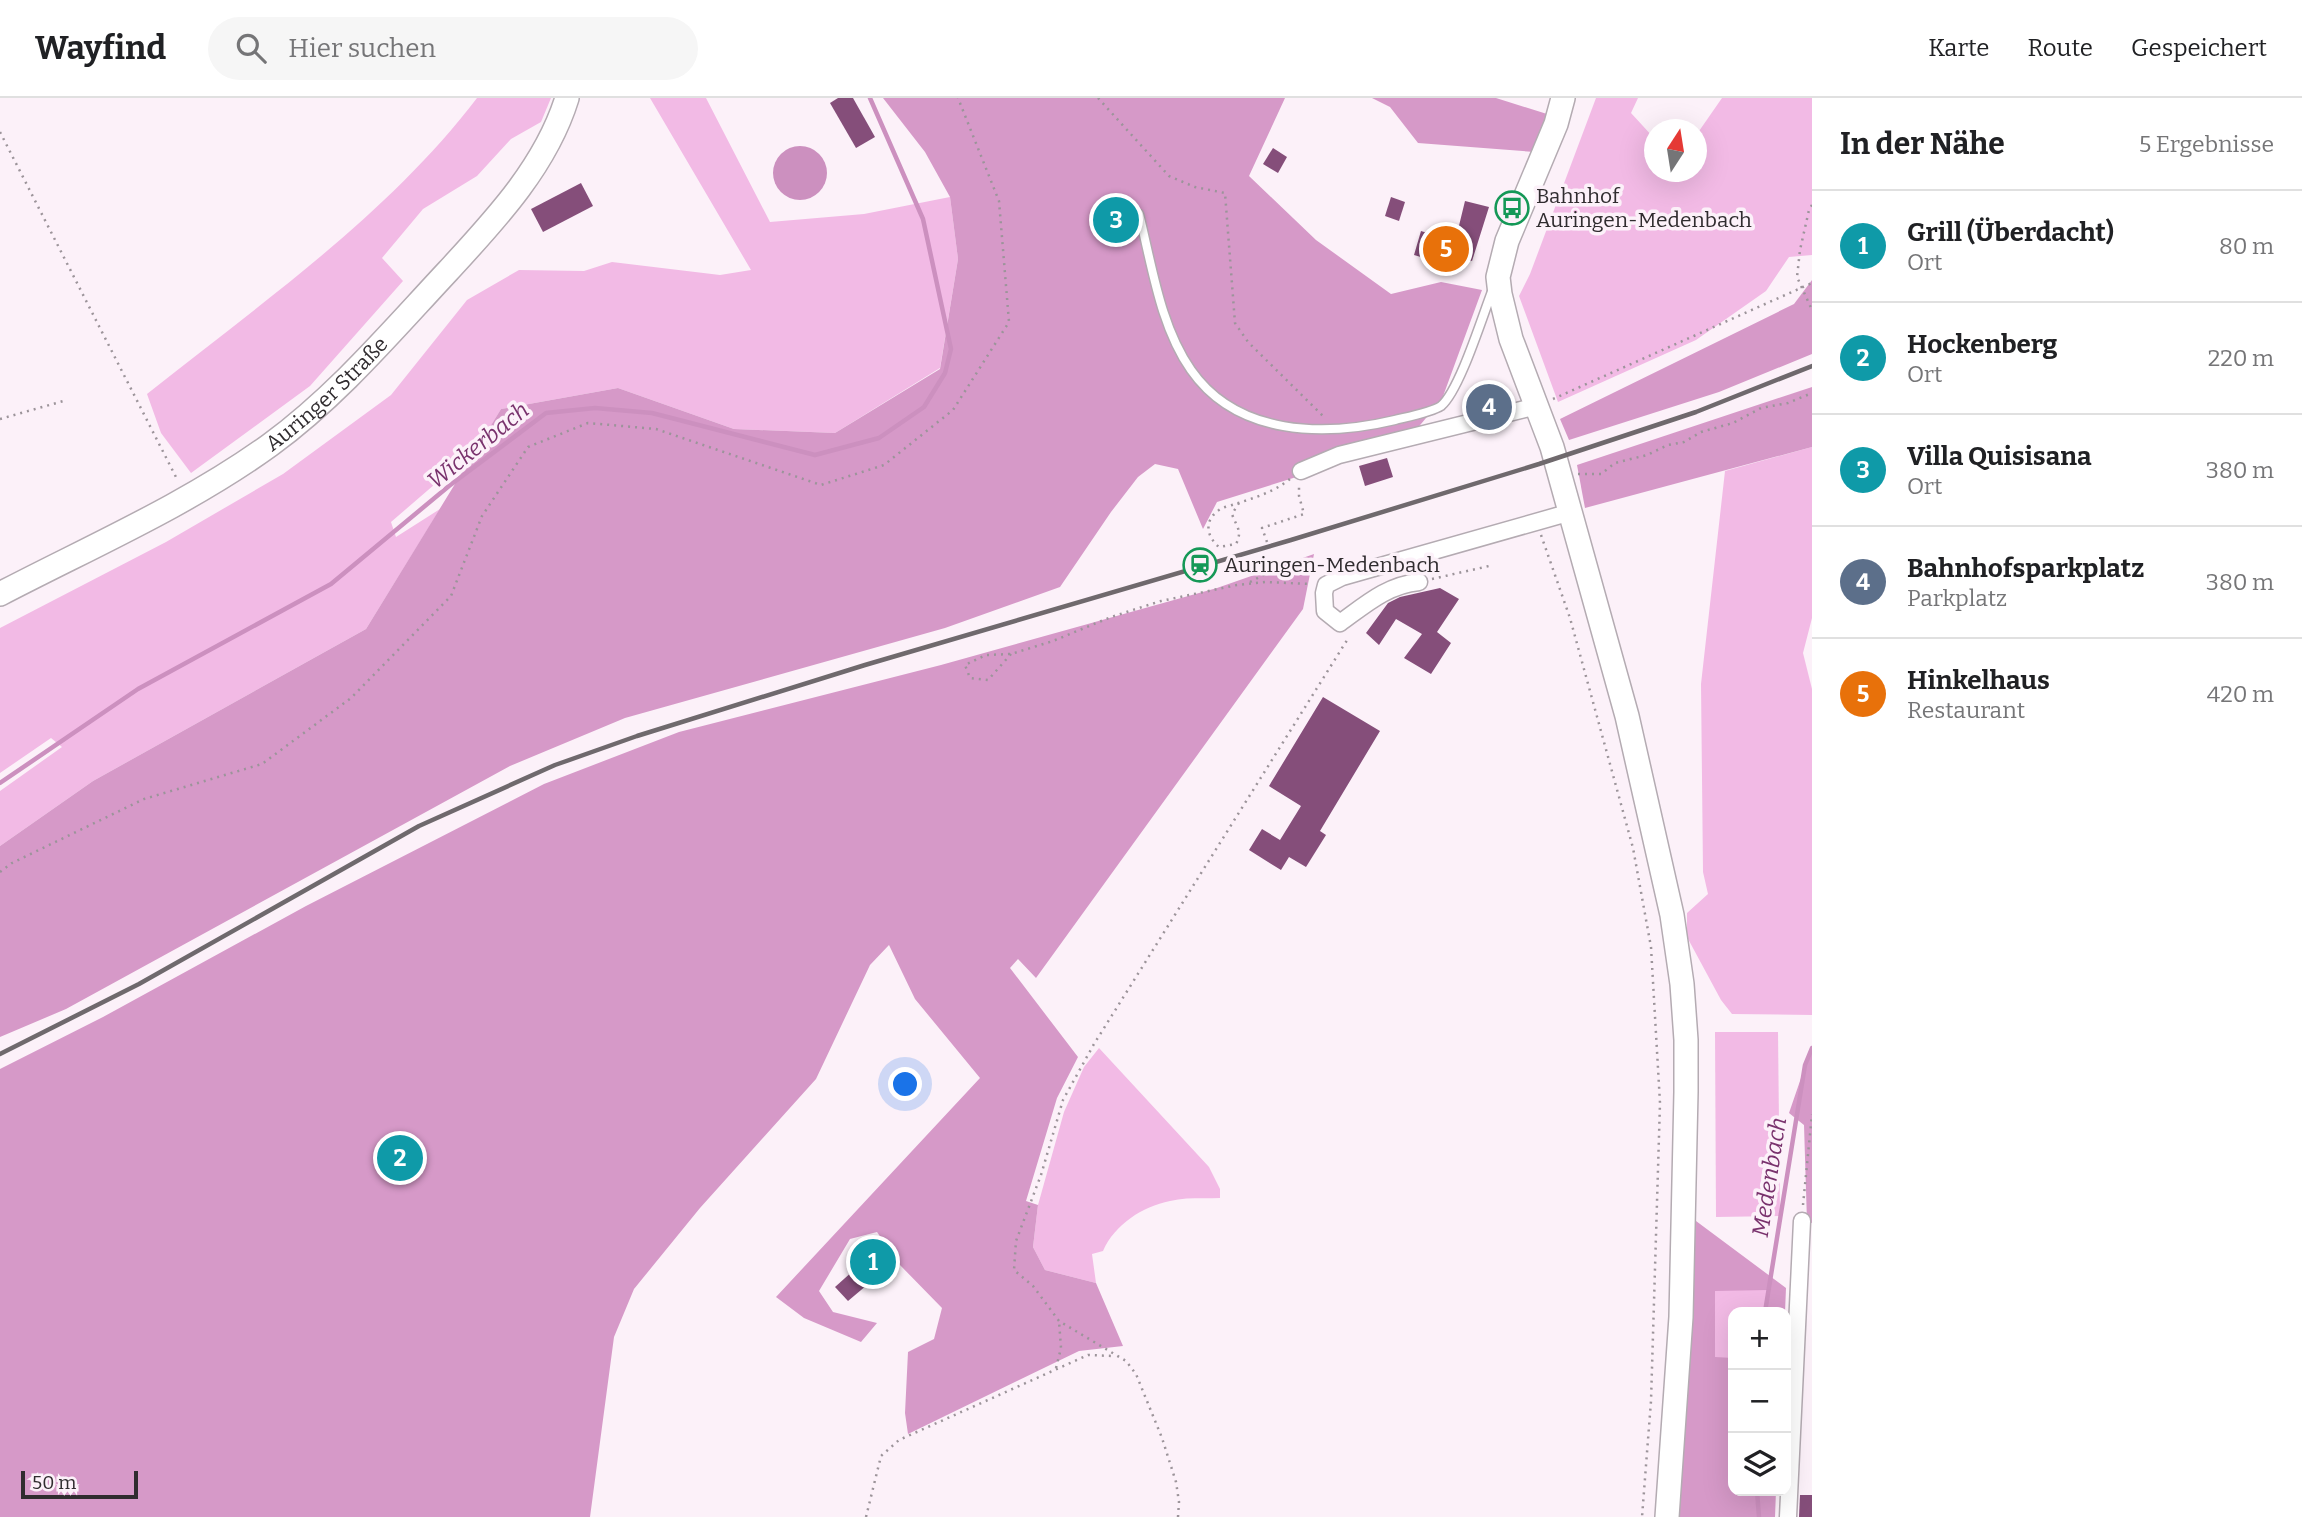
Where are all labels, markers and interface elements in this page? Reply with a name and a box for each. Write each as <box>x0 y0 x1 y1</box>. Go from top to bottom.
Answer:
search box <box>208 17 698 80</box>
text: Wayfind <box>35 28 166 68</box>
icon: search <box>232 29 270 67</box>
text: Hier suchen <box>288 33 436 64</box>
text: Karte <box>1928 34 1990 62</box>
text: Route <box>2028 34 2093 62</box>
text: Gespeichert <box>2131 34 2267 62</box>
north arrow <box>1644 119 1707 182</box>
text: In der Nähe <box>1840 126 2005 162</box>
text: 5 Ergebnisse <box>2139 130 2274 158</box>
place label: Bahnhof Auringen-Medenbach <box>1536 183 1752 233</box>
bus stop icon: Bahnhof Auringen-Medenbach <box>1493 189 1531 227</box>
pin: 3 <box>1093 194 1139 246</box>
text: Grill (Überdacht) <box>1907 217 2114 248</box>
pin: 5 <box>1423 223 1469 275</box>
text: 1 <box>1858 232 1868 260</box>
text: 80 m <box>2219 232 2274 260</box>
text: Ort <box>1907 248 1942 276</box>
text: Hockenberg <box>1907 329 2058 360</box>
street label: Auringer Straße <box>260 331 393 457</box>
text: 2 <box>1857 344 1869 372</box>
text: 220 m <box>2208 344 2274 372</box>
text: Ort <box>1907 360 1942 388</box>
pin: 4 <box>1466 381 1512 433</box>
water label: Wickerbach <box>422 396 534 494</box>
text: Villa Quisisana <box>1907 441 2092 472</box>
text: 3 <box>1856 456 1870 484</box>
text: 380 m <box>2206 456 2274 484</box>
text: Ort <box>1907 472 1942 500</box>
station icon: Auringen-Medenbach <box>1181 546 1219 584</box>
place label: Auringen-Medenbach <box>1224 552 1440 578</box>
text: Bahnhofsparkplatz <box>1907 553 2144 584</box>
text: 4 <box>1856 568 1870 596</box>
text: 380 m <box>2206 568 2274 596</box>
text: Parkplatz <box>1907 584 2007 612</box>
text: Hinkelhaus <box>1907 665 2050 696</box>
text: 5 <box>1857 680 1869 708</box>
text: 420 m <box>2207 680 2274 708</box>
text: Restaurant <box>1907 696 2025 724</box>
your location <box>888 1067 922 1101</box>
water label: Medenbach <box>1746 1115 1792 1239</box>
pin: 2 <box>377 1132 423 1184</box>
pin: 1 <box>850 1236 896 1288</box>
map controls <box>1728 1307 1791 1496</box>
button: + <box>1728 1307 1791 1370</box>
button: − <box>1728 1370 1791 1433</box>
button: layers <box>1728 1433 1791 1496</box>
scale bar <box>21 1468 138 1500</box>
text: 50 m <box>32 1471 76 1494</box>

